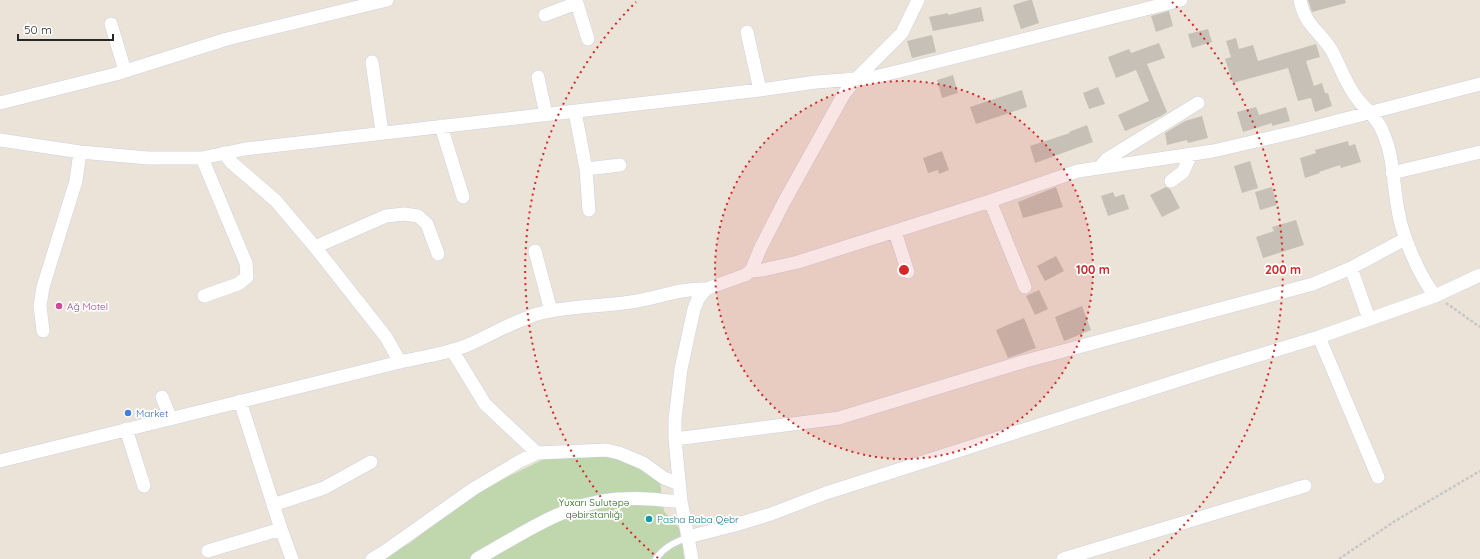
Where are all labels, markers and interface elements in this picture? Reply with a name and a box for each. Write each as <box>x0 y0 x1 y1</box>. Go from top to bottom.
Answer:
scale bar <box>18 16 113 42</box>
text: 50 m <box>24 22 52 37</box>
text: 100 m <box>1076 262 1110 277</box>
text: 200 m <box>1265 262 1301 277</box>
centre of rings <box>897 263 911 277</box>
place label: Ağ Motel <box>67 300 108 313</box>
marker: Ağ Motel <box>54 301 64 311</box>
place label: Market <box>136 407 169 420</box>
marker: Market <box>123 408 133 418</box>
park label: Yuxarı Sulutəpə qəbirstanlığı <box>559 496 630 521</box>
place label: Pasha Baba Qebr <box>657 513 739 526</box>
marker: Pasha Baba Qebr <box>644 514 654 524</box>

